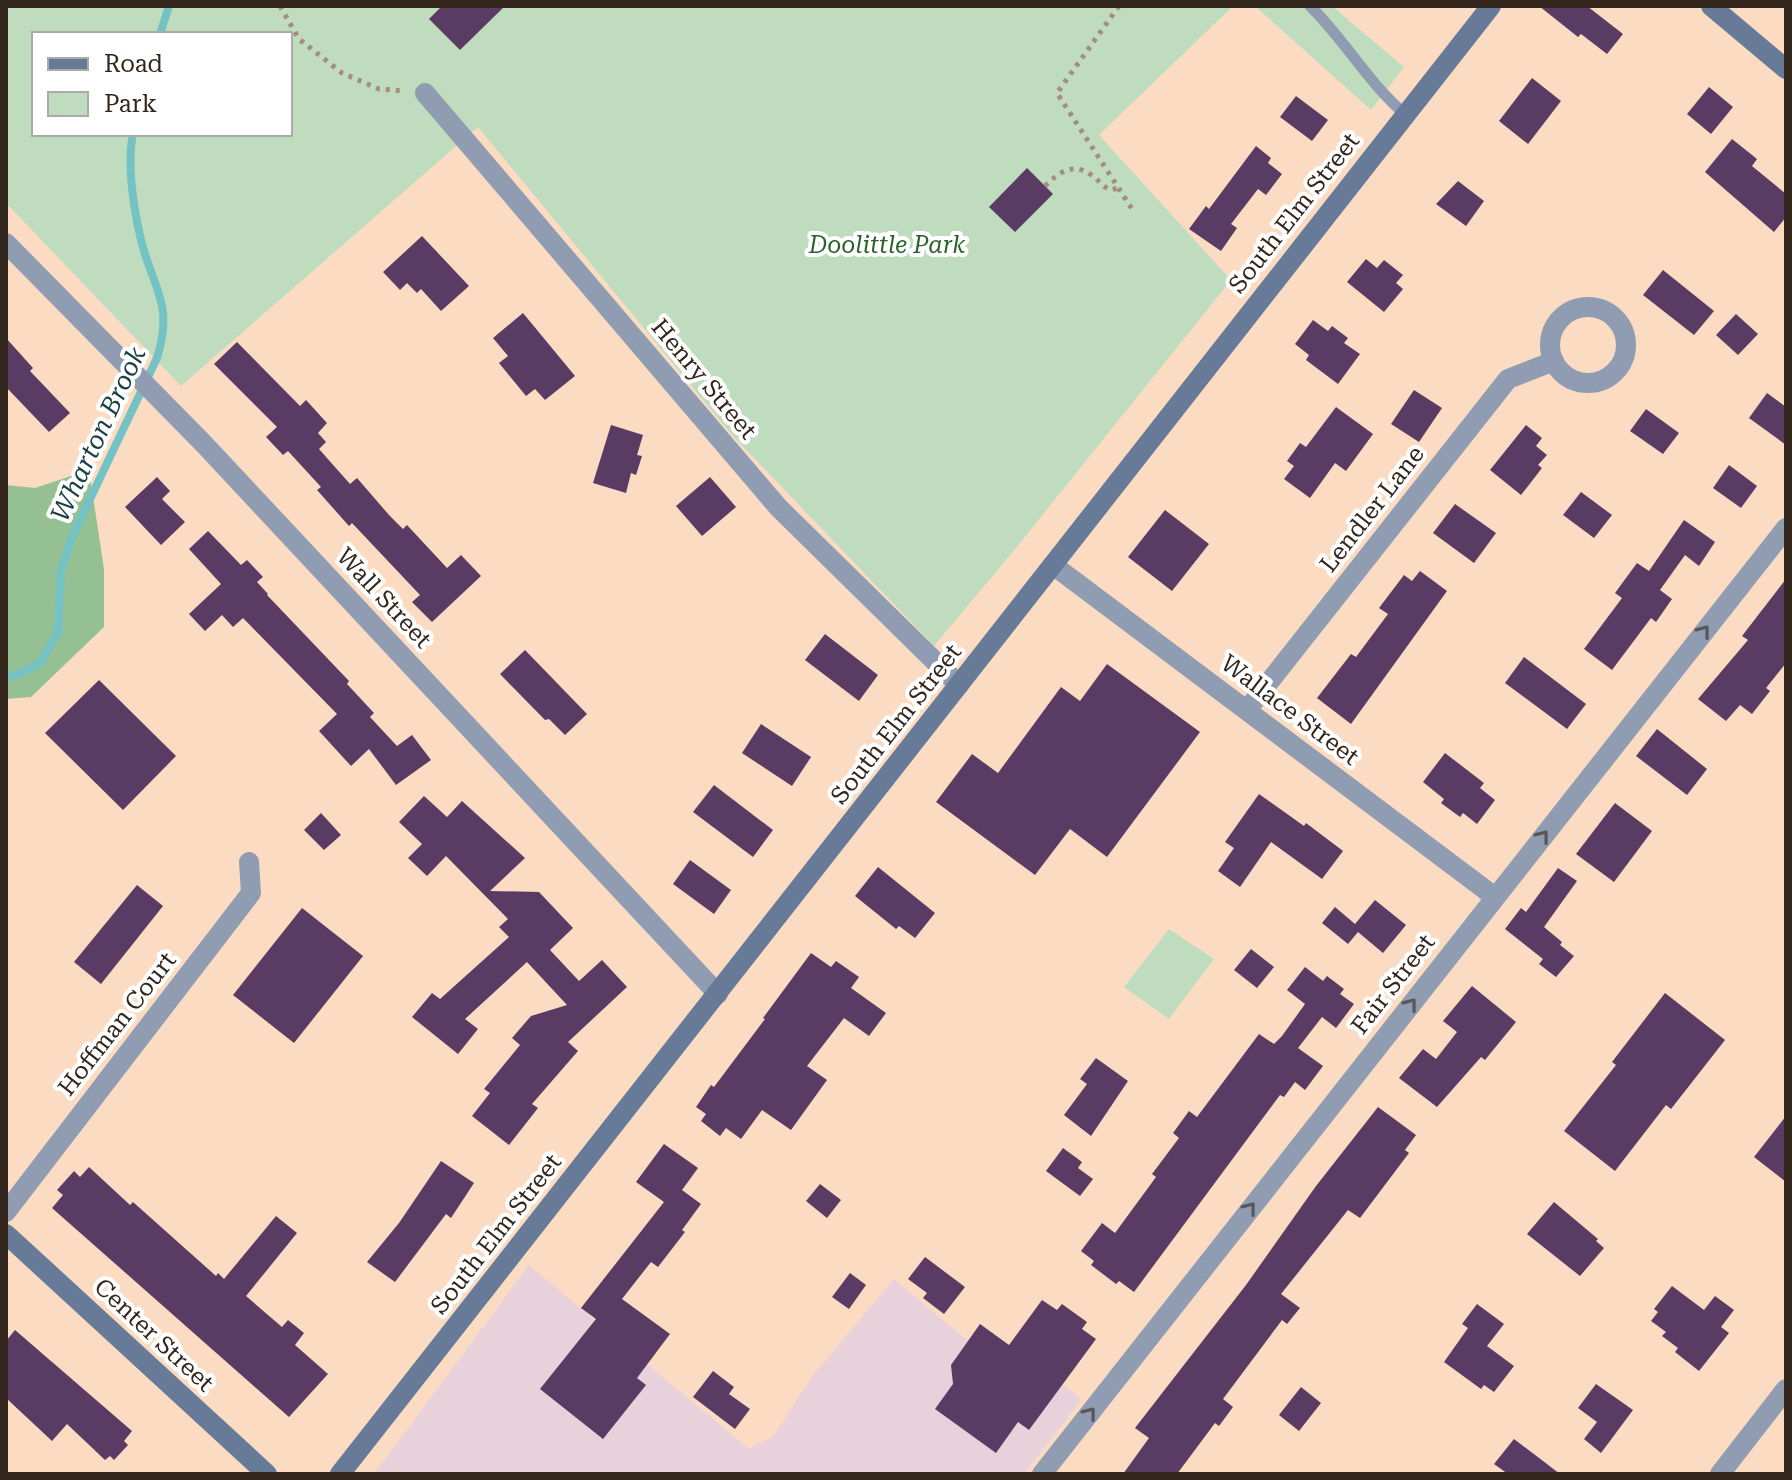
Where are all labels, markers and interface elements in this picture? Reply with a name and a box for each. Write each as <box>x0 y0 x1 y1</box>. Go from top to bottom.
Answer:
legend <box>32 32 292 136</box>
text: Road <box>104 50 163 78</box>
text: Park <box>104 90 157 118</box>
street label: South Elm Street <box>1223 127 1365 299</box>
park label: Doolittle Park <box>808 231 965 259</box>
street label: Henry Street <box>646 313 762 445</box>
water label: Wharton Brook <box>44 341 152 526</box>
street label: Lendler Lane <box>1314 440 1430 578</box>
street label: Wall Street <box>331 542 437 654</box>
one-way arrow <box>1695 625 1709 640</box>
street label: South Elm Street <box>825 638 967 810</box>
street label: Wallace Street <box>1215 649 1365 771</box>
one-way arrow <box>1533 831 1548 845</box>
street label: Fair Street <box>1345 929 1441 1039</box>
street label: Hoffman Court <box>52 947 182 1101</box>
one-way arrow <box>1401 999 1416 1013</box>
street label: South Elm Street <box>425 1148 567 1320</box>
one-way arrow <box>1241 1202 1255 1217</box>
street label: Center Street <box>89 1273 219 1397</box>
one-way arrow <box>1080 1408 1095 1422</box>

